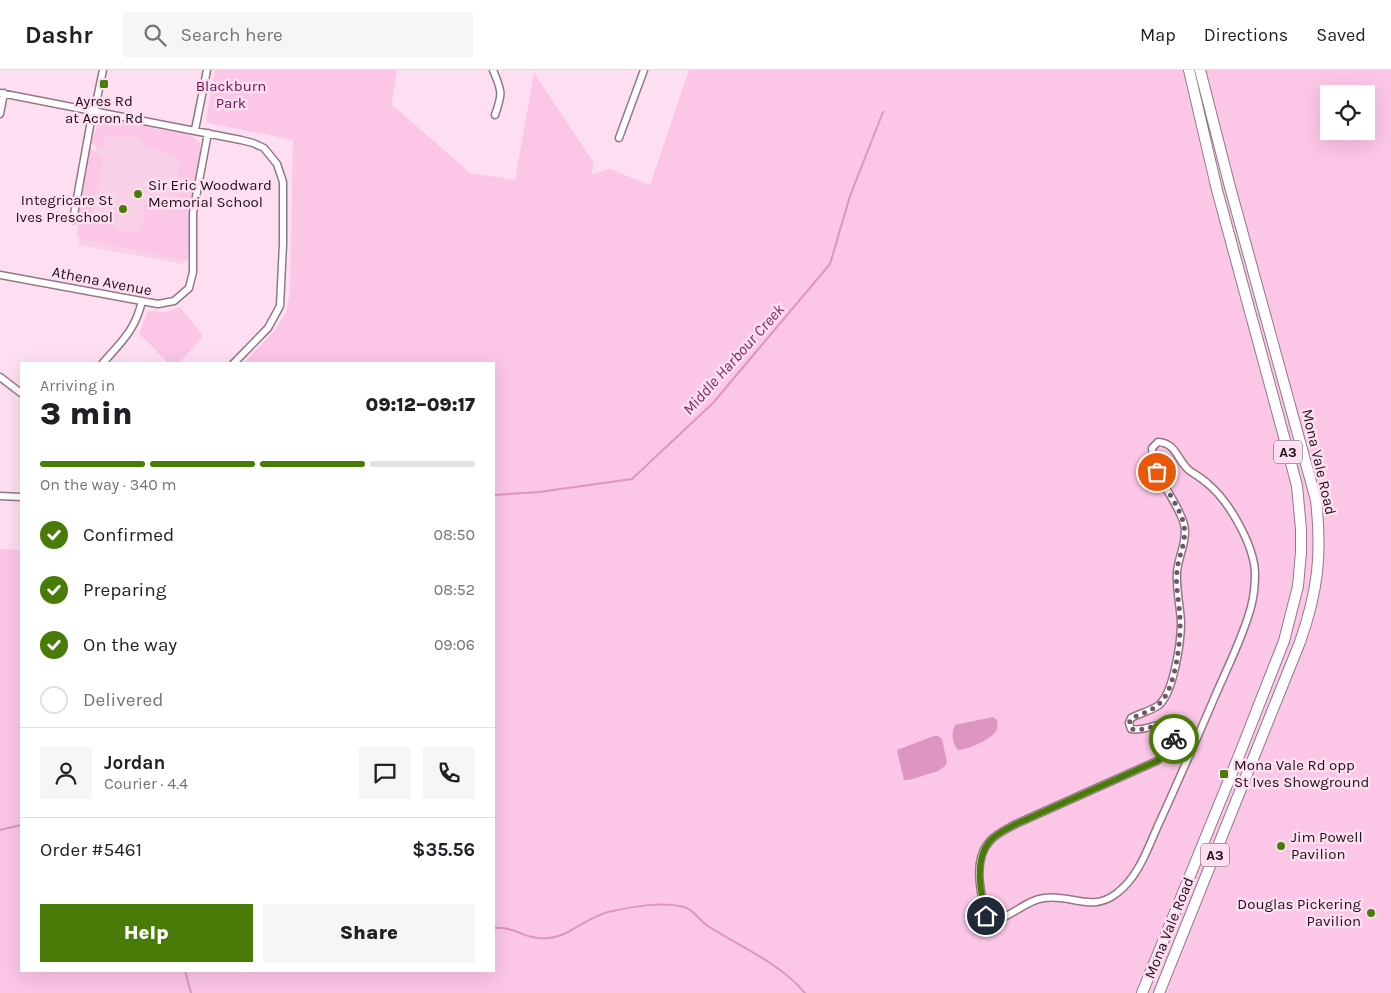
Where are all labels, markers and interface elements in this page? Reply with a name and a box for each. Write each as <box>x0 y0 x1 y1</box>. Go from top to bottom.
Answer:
search box <box>123 12 473 57</box>
text: Dashr <box>25 21 93 49</box>
icon: search <box>141 21 169 49</box>
text: Search here <box>181 24 283 46</box>
text: Map <box>1140 24 1176 46</box>
text: Directions <box>1204 24 1288 46</box>
text: Saved <box>1316 24 1366 46</box>
park label: Blackburn Park <box>196 77 266 112</box>
marker: Ayres Rd at Acron Rd <box>98 78 110 90</box>
map controls <box>1320 85 1375 140</box>
button: locate <box>1320 85 1375 140</box>
place label: Ayres Rd at Acron Rd <box>65 92 143 127</box>
place label: Sir Eric Woodward Memorial School <box>148 176 272 211</box>
marker: Sir Eric Woodward Memorial School <box>132 188 144 200</box>
place label: Integricare St Ives Preschool <box>15 191 113 226</box>
marker: Integricare St Ives Preschool <box>117 203 129 215</box>
street label: Athena Avenue <box>51 263 153 299</box>
water label: Middle Harbour Creek <box>679 299 789 419</box>
text: Arriving in <box>40 376 115 395</box>
text: 09:12–09:17 <box>366 394 475 416</box>
text: 3 min <box>40 395 133 432</box>
street label: Mona Vale Road <box>1298 407 1340 517</box>
road number: A3 <box>1274 441 1302 464</box>
pin <box>1136 451 1178 493</box>
icon: bag <box>1143 458 1171 486</box>
text: On the way · 340 m <box>40 475 176 494</box>
icon: check <box>40 521 68 549</box>
text: Confirmed <box>83 524 174 546</box>
text: 08:50 <box>433 525 475 544</box>
icon: check <box>40 576 68 604</box>
text: Preparing <box>83 579 166 601</box>
text: 08:52 <box>434 580 475 599</box>
icon: check <box>40 631 68 659</box>
text: On the way <box>83 634 177 656</box>
text: 09:06 <box>434 635 475 654</box>
text: Delivered <box>83 689 163 711</box>
courier <box>1149 714 1199 764</box>
icon: bike <box>1160 725 1188 753</box>
button: person <box>40 747 92 799</box>
button: chat <box>359 747 411 799</box>
button: phone <box>423 747 475 799</box>
text: Jordan <box>104 752 165 774</box>
place label: Mona Vale Rd opp St Ives Showground <box>1234 756 1369 791</box>
marker: Mona Vale Rd opp St Ives Showground <box>1218 768 1230 780</box>
text: Courier · 4.4 <box>104 774 188 793</box>
place label: Jim Powell Pavilion <box>1291 828 1363 863</box>
text: Order #5461 <box>40 839 142 861</box>
text: $35.56 <box>412 839 475 861</box>
marker: Jim Powell Pavilion <box>1275 840 1287 852</box>
road number: A3 <box>1201 844 1229 866</box>
street label: Mona Vale Road <box>1140 875 1198 981</box>
pin <box>965 895 1007 937</box>
place label: Douglas Pickering Pavilion <box>1237 895 1362 930</box>
icon: home <box>972 902 1000 930</box>
button: Help <box>40 904 253 962</box>
button: Share <box>263 904 475 962</box>
marker: Douglas Pickering Pavilion <box>1365 907 1377 919</box>

